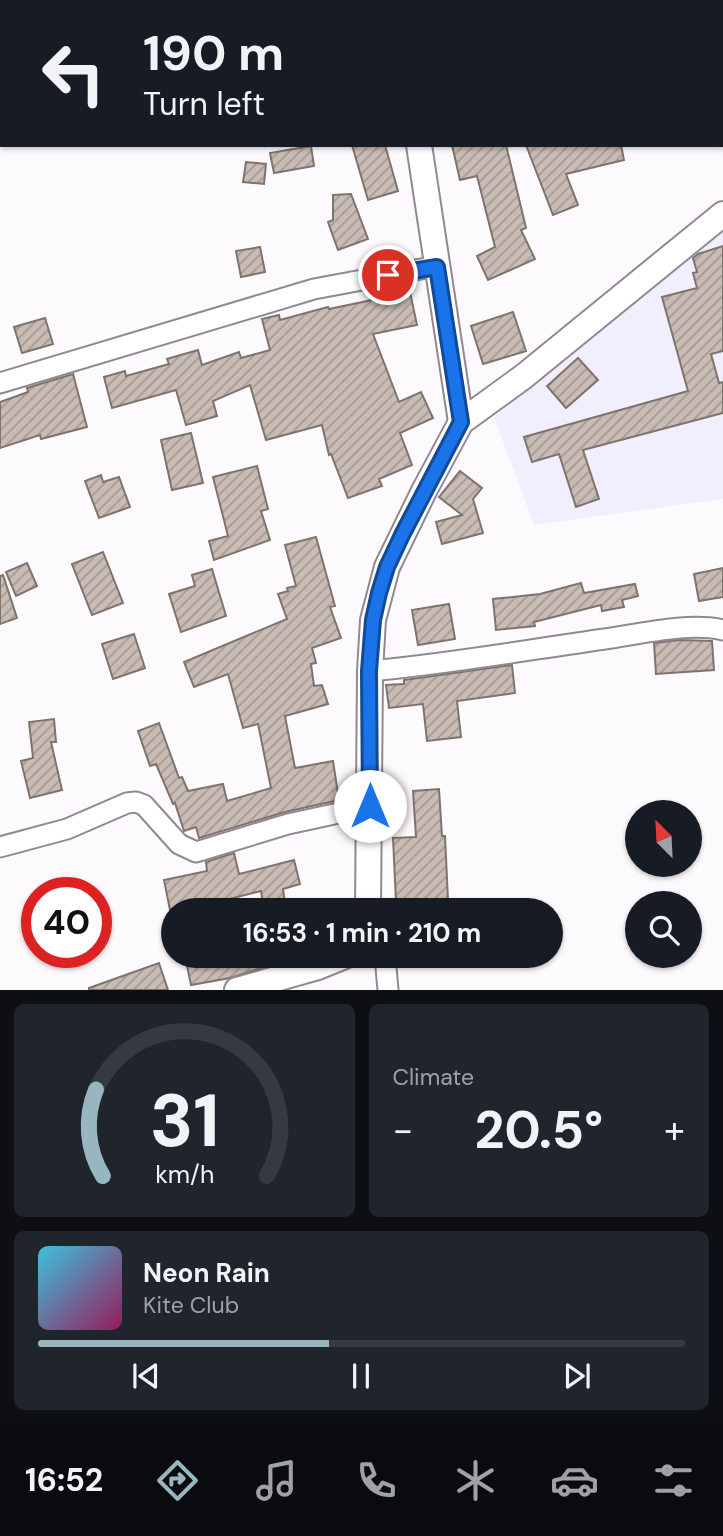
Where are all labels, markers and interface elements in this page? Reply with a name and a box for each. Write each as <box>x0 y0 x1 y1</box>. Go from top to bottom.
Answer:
text: 190 m <box>143 21 284 85</box>
icon: left <box>28 28 119 119</box>
text: Turn left <box>143 83 265 125</box>
pin <box>358 245 418 305</box>
icon: arrive <box>369 256 407 294</box>
position arrow <box>333 769 407 843</box>
north arrow <box>625 800 702 877</box>
map controls <box>625 800 702 968</box>
speed limit sign: 40 <box>21 877 112 968</box>
button: search <box>625 891 702 968</box>
text: 16:53 · 1 min · 210 m <box>243 916 481 950</box>
text: Climate <box>393 1062 474 1092</box>
text: 31 <box>149 1075 219 1170</box>
text: 20.5° <box>474 1096 603 1164</box>
text: − <box>393 1105 413 1155</box>
text: + <box>664 1105 685 1155</box>
text: km/h <box>155 1158 214 1191</box>
text: Neon Rain <box>143 1256 270 1290</box>
text: Kite Club <box>143 1290 239 1320</box>
icon: previous <box>127 1357 165 1395</box>
icon: pause <box>342 1357 380 1395</box>
icon: next <box>558 1357 596 1395</box>
icon: directions <box>153 1456 202 1505</box>
icon: music <box>252 1456 301 1505</box>
icon: phone <box>352 1456 401 1505</box>
icon: climate <box>451 1456 500 1505</box>
icon: car <box>550 1456 599 1505</box>
icon: filters <box>649 1456 698 1505</box>
text: 16:52 <box>25 1459 103 1501</box>

